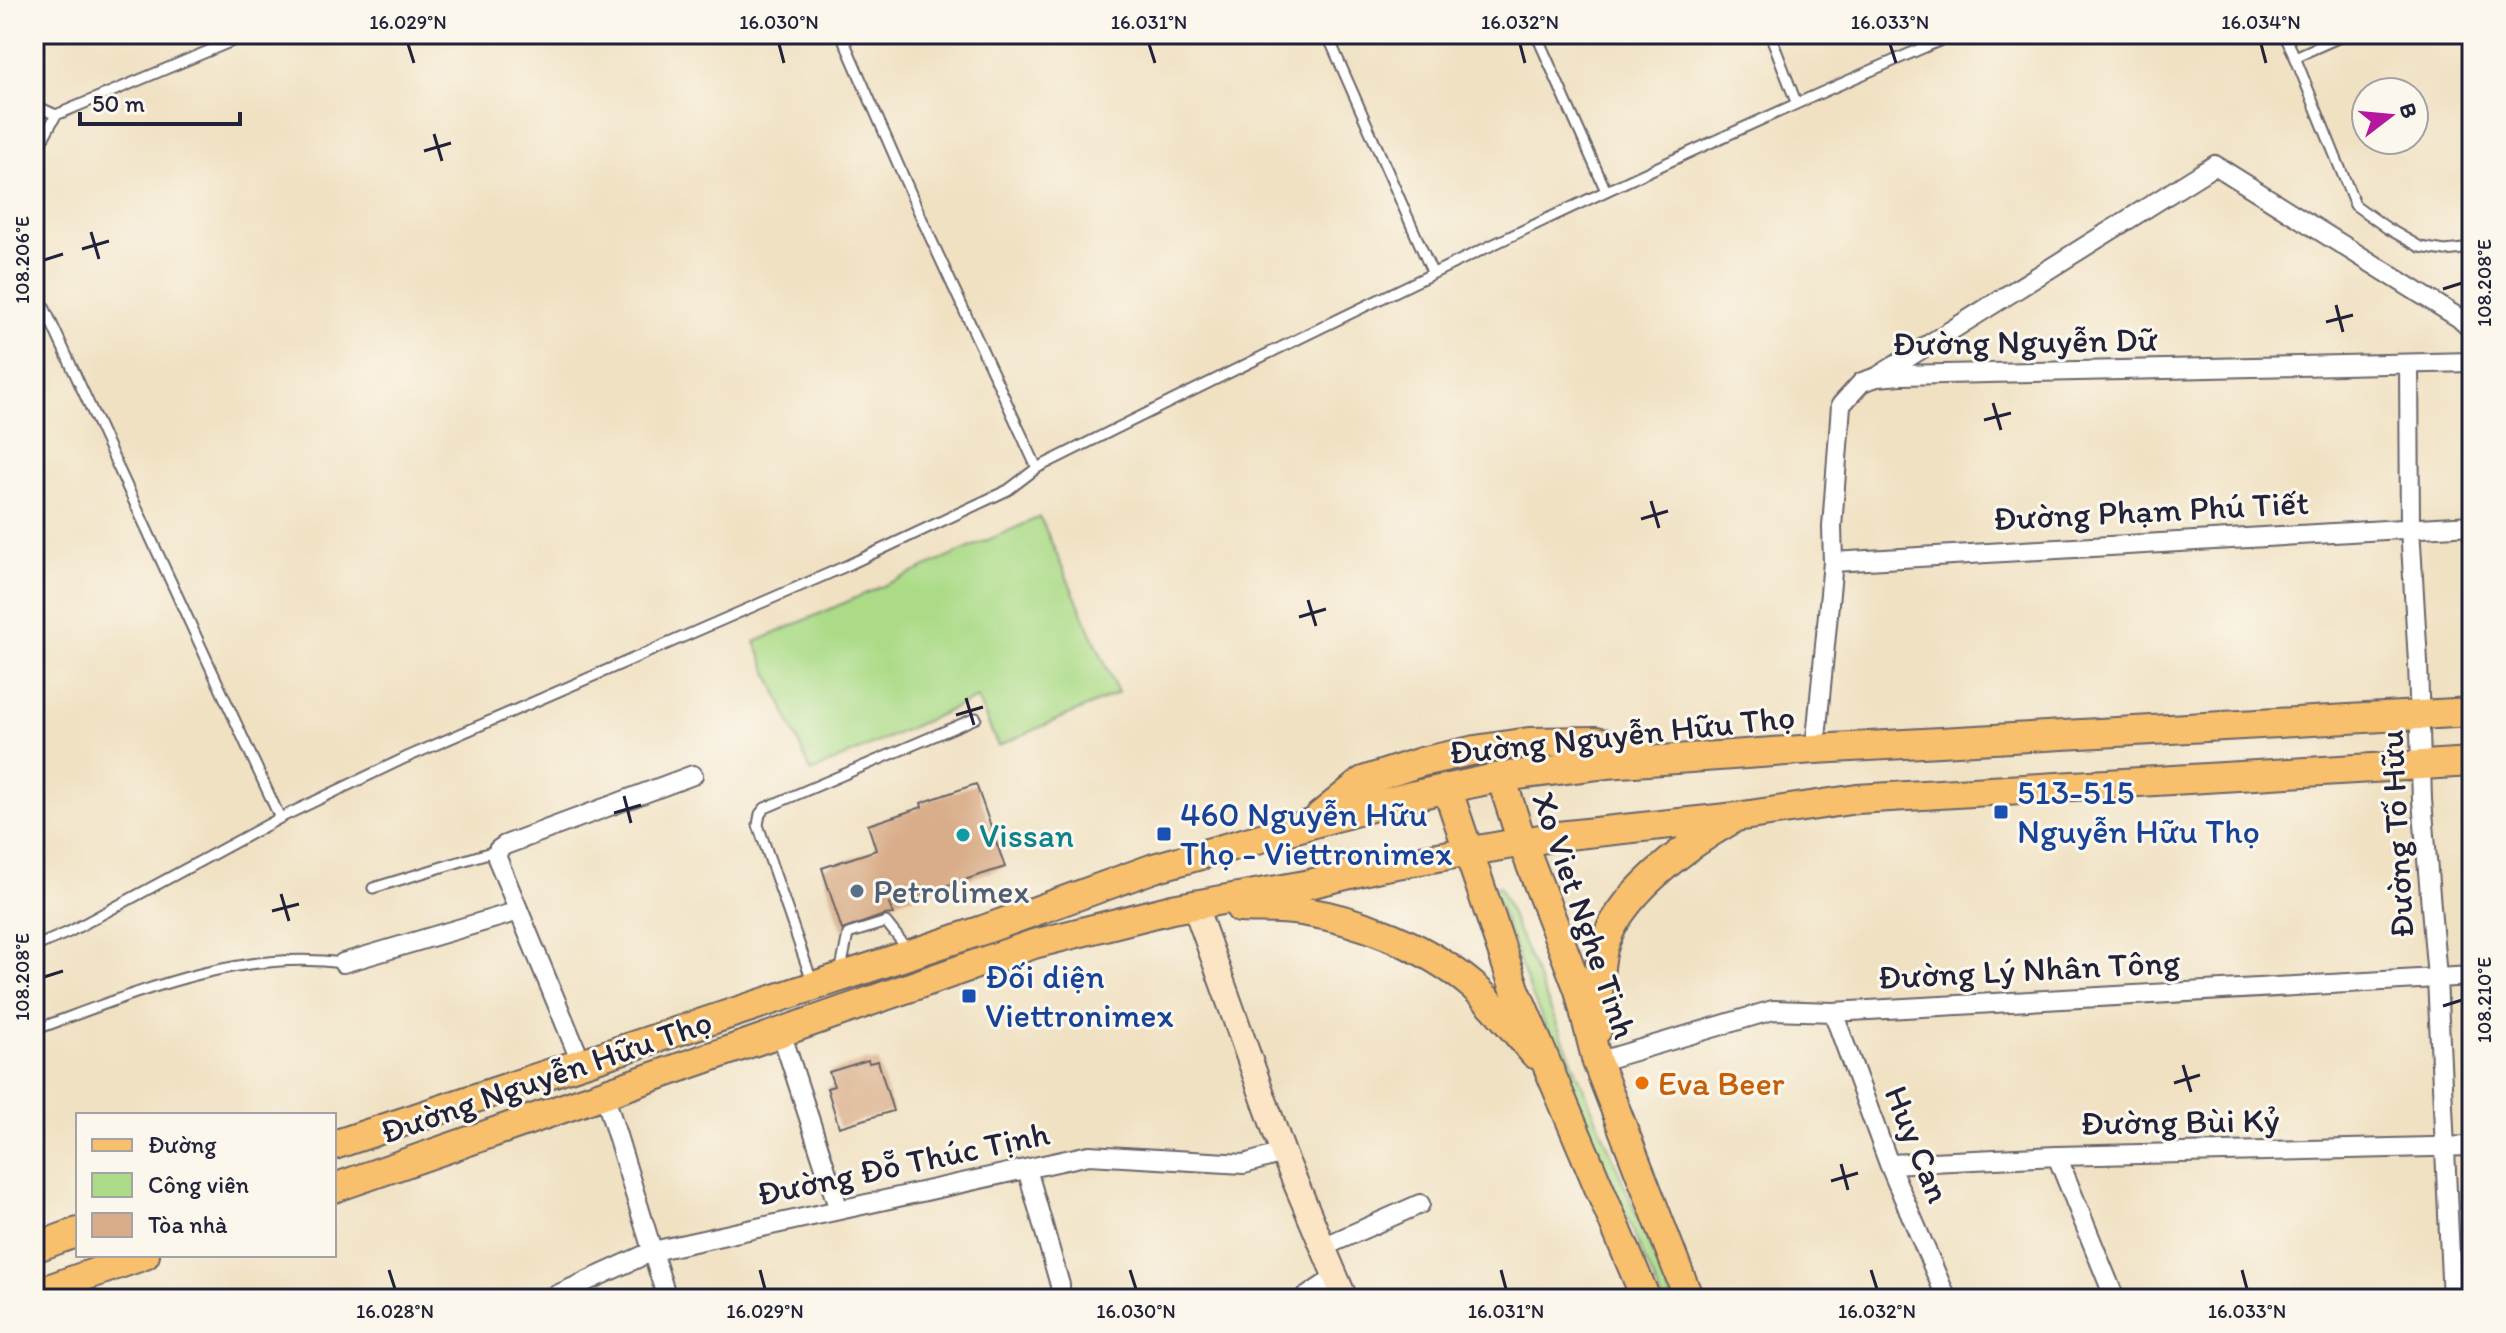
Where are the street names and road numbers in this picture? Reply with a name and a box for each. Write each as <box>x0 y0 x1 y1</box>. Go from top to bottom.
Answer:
street label: Đường Nguyễn Dữ <box>1892 319 2158 364</box>
street label: Đường Phạm Phú Tiết <box>1992 482 2310 539</box>
street label: Đường Nguyễn Hữu Thọ <box>1447 696 1797 773</box>
street label: Đường Tố Hữu <box>2371 729 2422 939</box>
street label: Xo Viet Nghe Tinh <box>1523 786 1646 1044</box>
street label: Đường Lý Nhân Tông <box>1877 941 2182 998</box>
street label: Đường Nguyễn Hữu Thọ <box>375 1001 717 1152</box>
street label: Huy Can <box>1876 1080 1959 1209</box>
street label: Đường Bùi Kỷ <box>2080 1099 2280 1144</box>
street label: Đường Đỗ Thúc Tịnh <box>753 1112 1054 1214</box>

